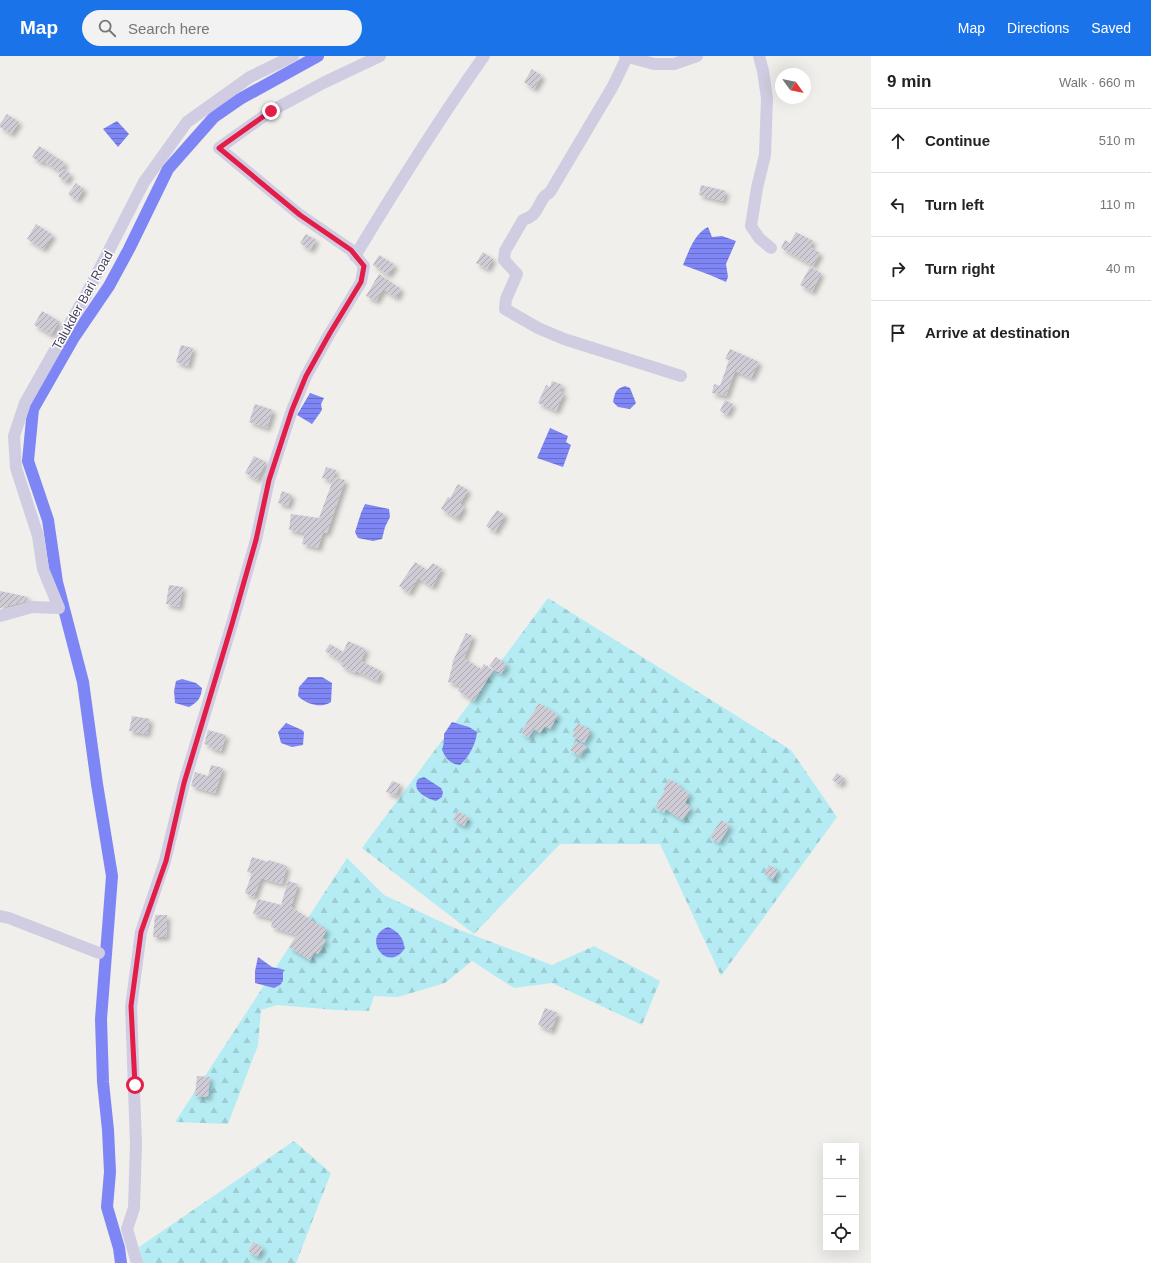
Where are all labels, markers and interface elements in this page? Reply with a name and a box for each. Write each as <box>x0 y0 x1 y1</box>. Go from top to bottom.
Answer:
search box <box>82 10 362 46</box>
text: Map <box>20 17 58 38</box>
icon: search <box>96 17 118 39</box>
text: Search here <box>128 20 210 37</box>
text: Map <box>958 20 985 36</box>
text: Directions <box>1007 20 1069 36</box>
text: Saved <box>1091 20 1131 36</box>
north arrow <box>775 68 811 104</box>
text: 9 min <box>887 72 931 91</box>
text: Walk · 660 m <box>1059 75 1135 90</box>
route end <box>262 102 280 120</box>
icon: ahead <box>887 130 909 152</box>
text: Continue <box>925 132 990 149</box>
text: 510 m <box>1099 133 1135 148</box>
icon: left <box>887 194 909 216</box>
text: Turn left <box>925 196 984 213</box>
text: 110 m <box>1100 197 1135 212</box>
street label: Talukder Bari Road <box>49 248 116 352</box>
icon: right <box>887 258 909 280</box>
text: Turn right <box>925 260 995 277</box>
text: 40 m <box>1106 261 1135 276</box>
icon: arrive <box>887 322 909 344</box>
text: Arrive at destination <box>925 324 1070 341</box>
route start <box>126 1076 144 1094</box>
map controls <box>823 1143 859 1251</box>
button: + <box>823 1143 859 1179</box>
button: − <box>823 1179 859 1215</box>
button: locate <box>823 1215 859 1251</box>

